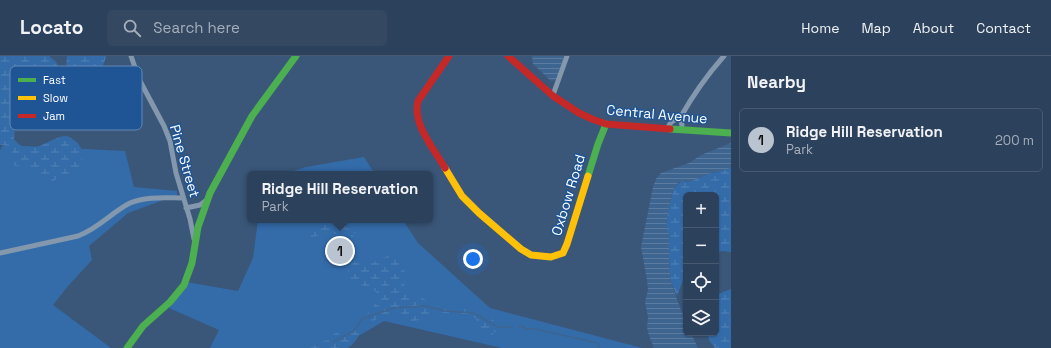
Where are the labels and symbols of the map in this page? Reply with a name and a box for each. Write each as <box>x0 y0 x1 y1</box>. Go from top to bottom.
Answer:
legend <box>10 66 142 130</box>
text: Fast <box>43 73 66 87</box>
text: Slow <box>43 91 68 105</box>
street label: Central Avenue <box>606 101 708 127</box>
text: Jam <box>43 109 65 123</box>
street label: Pine Street <box>166 122 204 200</box>
street label: Oxbow Road <box>547 152 589 238</box>
pin: 1 <box>327 236 353 266</box>
your location <box>463 249 483 269</box>

